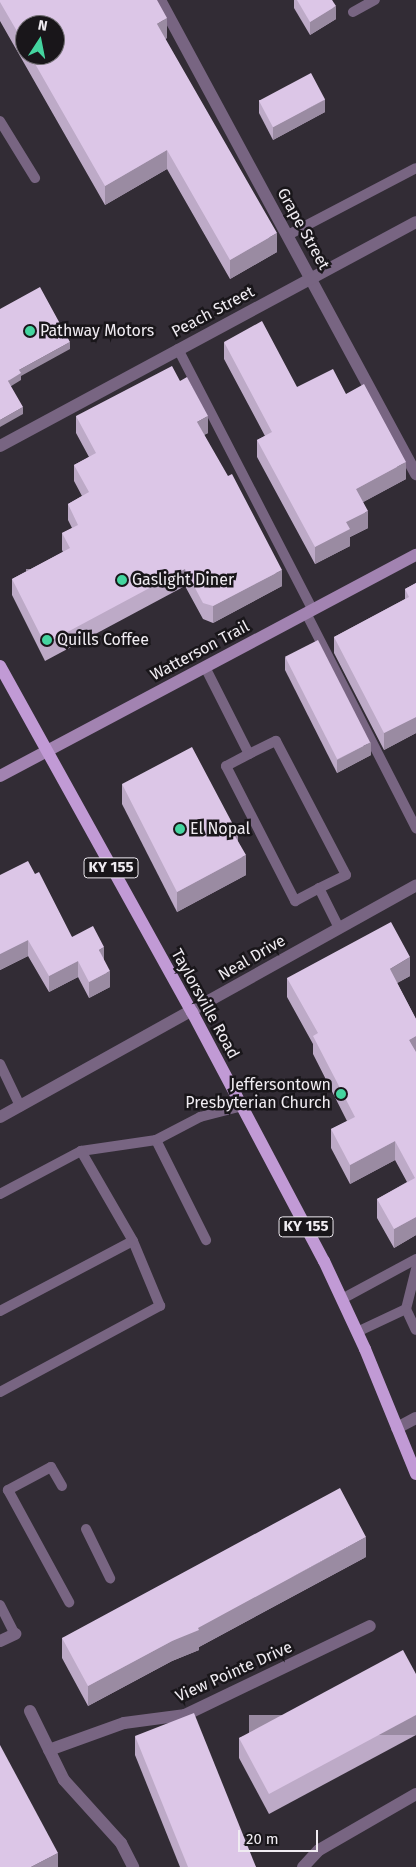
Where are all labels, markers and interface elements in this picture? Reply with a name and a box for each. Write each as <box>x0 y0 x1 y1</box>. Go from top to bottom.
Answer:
north arrow <box>15 15 65 65</box>
text: N <box>37 17 49 35</box>
street label: Grape Street <box>273 185 333 273</box>
street label: Peach Street <box>168 282 258 342</box>
place label: Pathway Motors <box>40 321 154 341</box>
marker: Pathway Motors <box>24 325 36 337</box>
place label: Gaslight Diner <box>132 570 234 590</box>
marker: Gaslight Diner <box>116 574 128 586</box>
street label: Watterson Trail <box>147 617 253 685</box>
place label: Quills Coffee <box>57 630 149 650</box>
marker: Quills Coffee <box>41 634 53 646</box>
place label: El Nopal <box>190 819 250 839</box>
marker: El Nopal <box>174 823 186 835</box>
road number: KY 155 <box>84 856 138 880</box>
street label: Neal Drive <box>215 931 289 985</box>
street label: Taylorsville Road <box>167 946 243 1062</box>
place label: Jeffersontown Presbyterian Church <box>185 1075 331 1113</box>
marker: Jeffersontown Presbyterian Church <box>335 1088 347 1100</box>
road number: KY 155 <box>278 1214 334 1240</box>
street label: View Pointe Drive <box>173 1638 295 1706</box>
scale bar <box>241 1820 321 1852</box>
text: 20 m <box>246 1830 279 1848</box>

